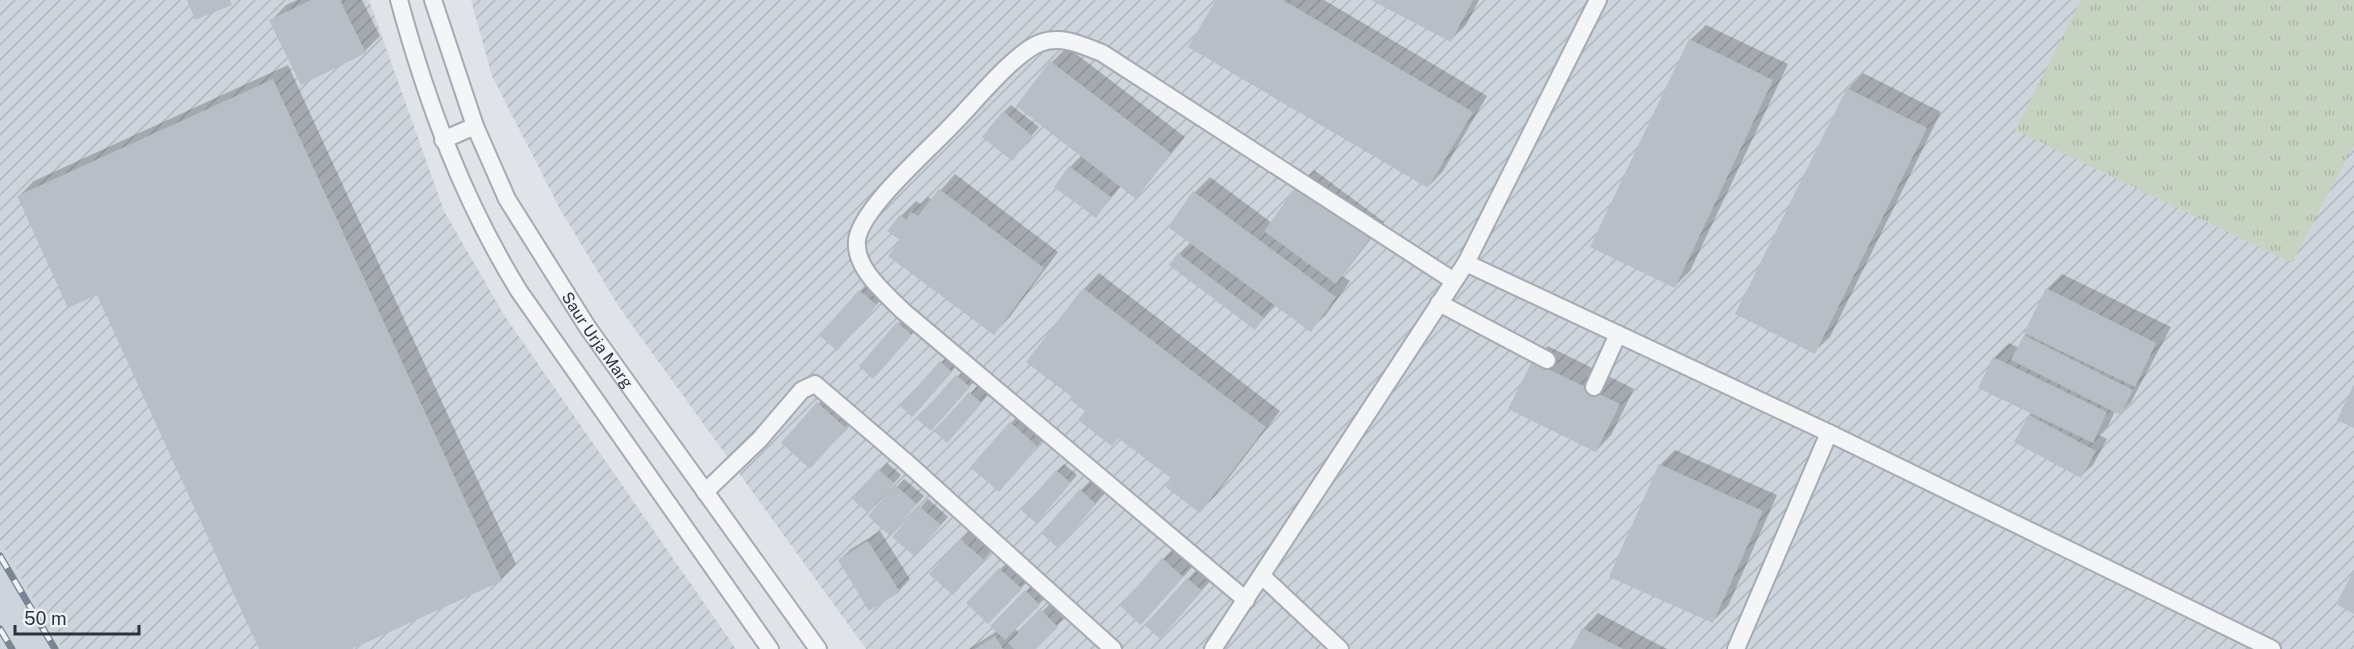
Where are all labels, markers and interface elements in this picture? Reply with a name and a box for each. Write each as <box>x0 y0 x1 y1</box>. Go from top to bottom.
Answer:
street label: Saur Urja Marg <box>558 288 637 392</box>
scale bar <box>15 598 140 636</box>
text: 50 m <box>24 608 67 629</box>

